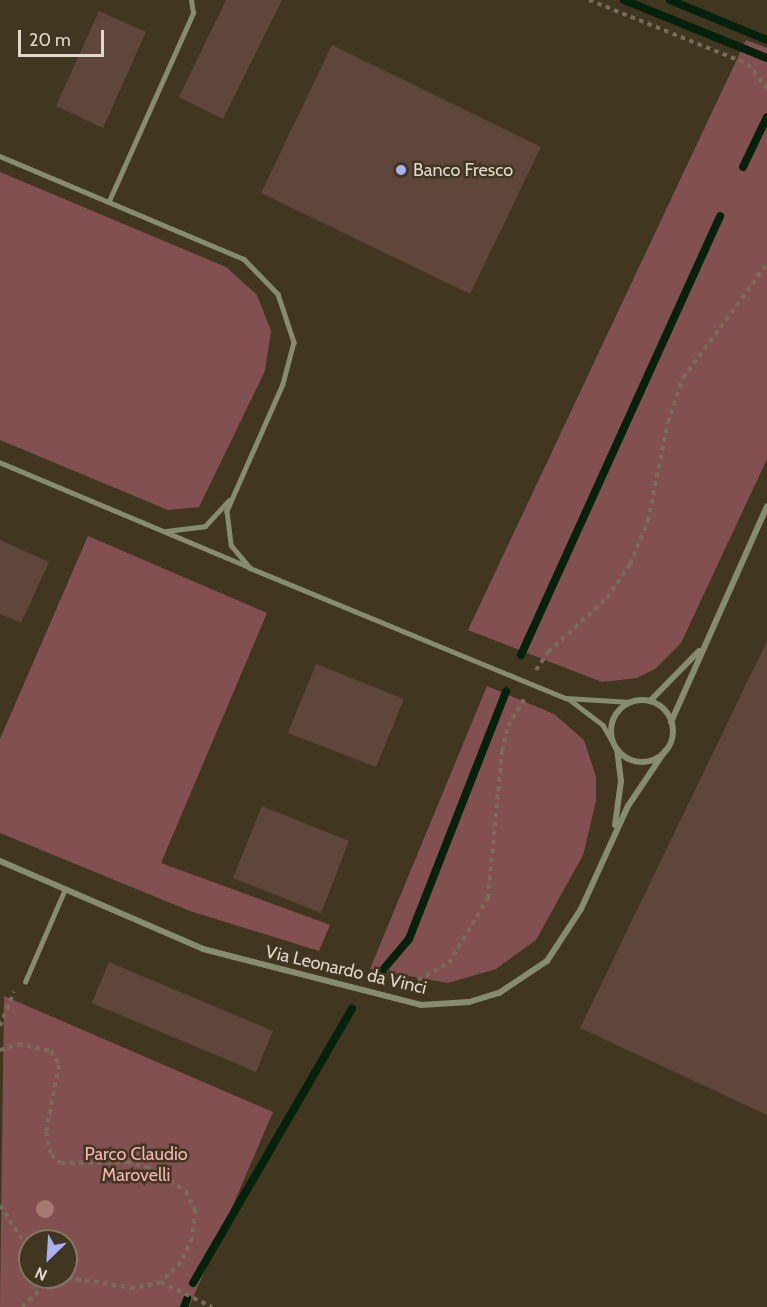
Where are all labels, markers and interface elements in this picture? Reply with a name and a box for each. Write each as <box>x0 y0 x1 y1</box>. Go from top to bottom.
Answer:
scale bar <box>21 18 106 56</box>
text: 20 m <box>29 29 71 51</box>
place label: Banco Fresco <box>413 159 513 181</box>
marker: Banco Fresco <box>394 163 408 177</box>
street label: Via Leonardo da Vinci <box>263 941 429 999</box>
park label: Parco Claudio Marovelli <box>84 1144 188 1186</box>
north arrow <box>18 1229 78 1289</box>
text: N <box>32 1263 50 1285</box>

